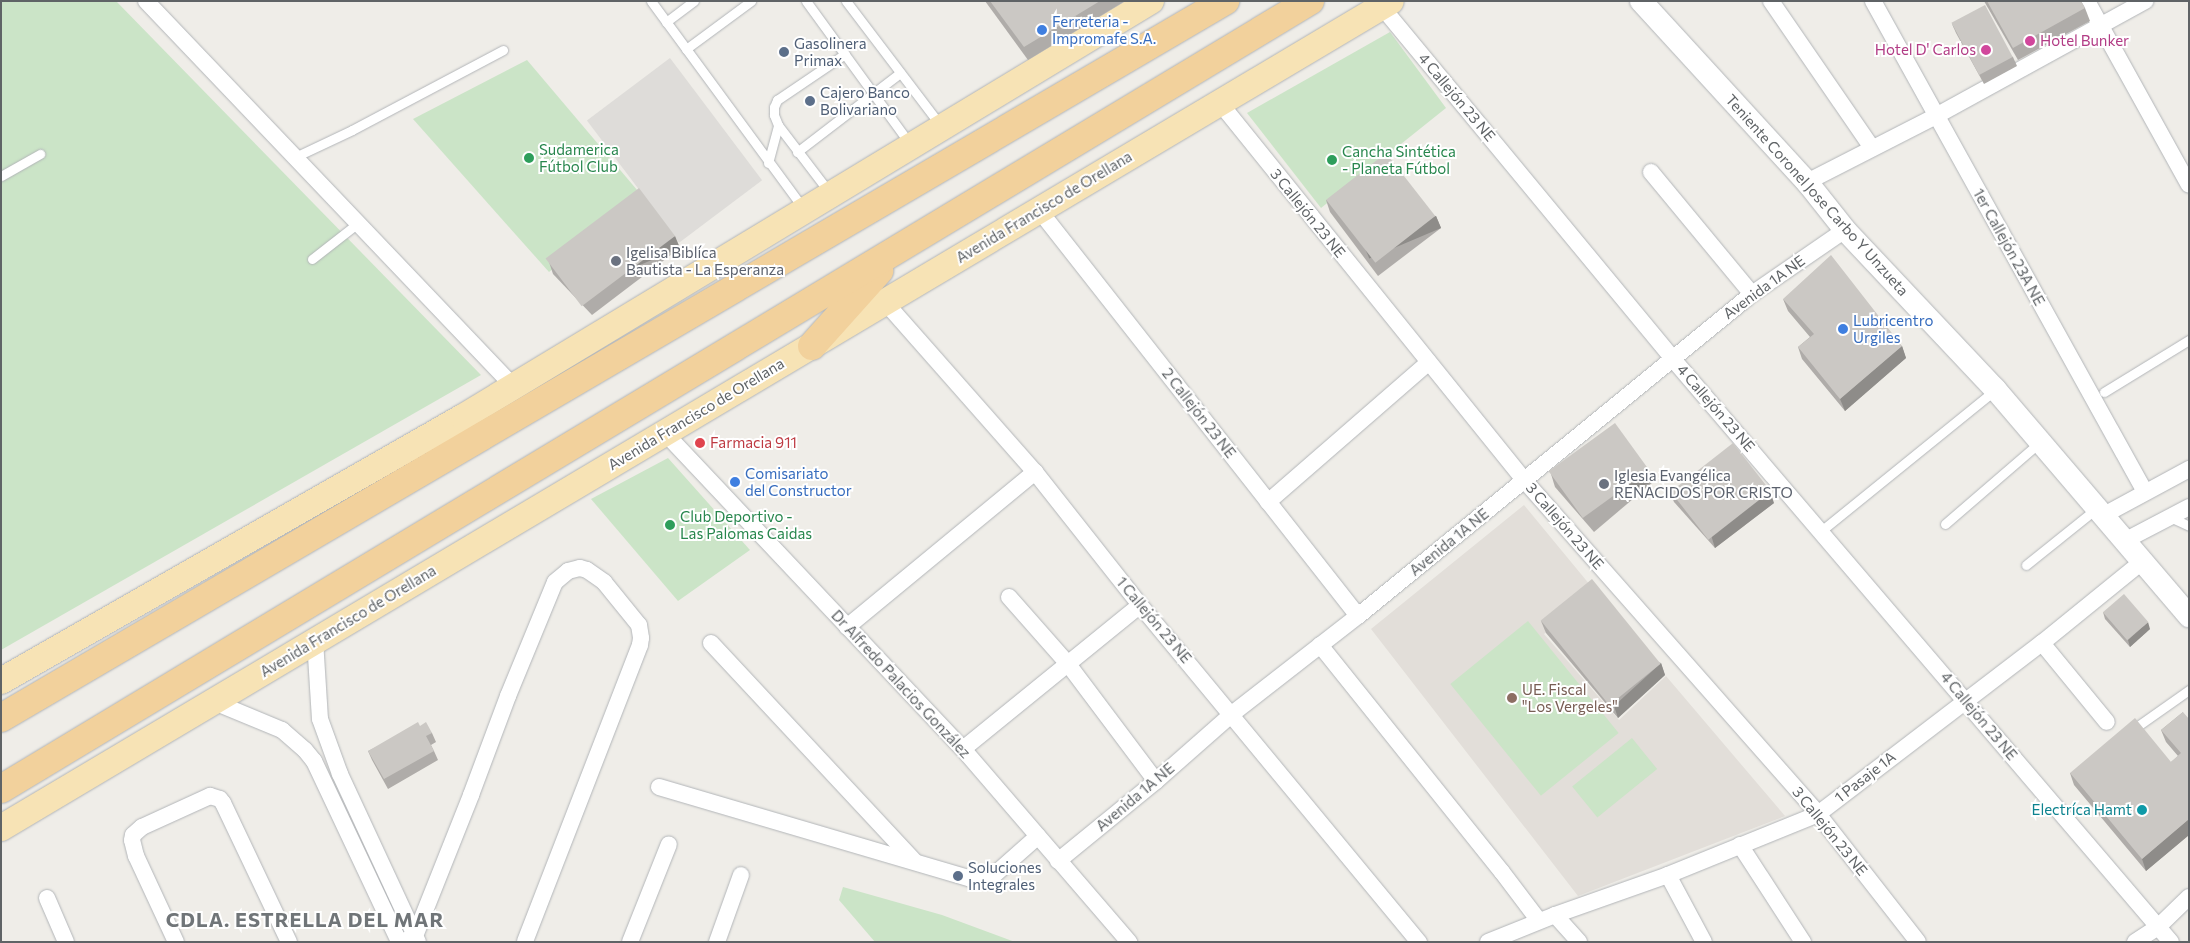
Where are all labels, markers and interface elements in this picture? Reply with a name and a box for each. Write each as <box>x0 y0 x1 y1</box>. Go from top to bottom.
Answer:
place label: Ferreteria - Impromafe S.A. <box>1052 12 1156 47</box>
marker: Ferreteria - Impromafe S.A. <box>1036 24 1048 36</box>
place label: Hotel Bunker <box>2040 32 2129 50</box>
place label: Gasolinera Primax <box>794 34 866 69</box>
marker: Hotel Bunker <box>2024 35 2036 47</box>
place label: Hotel D' Carlos <box>1875 41 1976 59</box>
marker: Hotel D' Carlos <box>1980 44 1992 56</box>
marker: Gasolinera Primax <box>778 46 790 58</box>
street label: 4 Callejón 23 NE <box>1415 49 1499 145</box>
place label: Cajero Banco Bolivariano <box>820 83 910 118</box>
street label: Teniente Coronel Jose Carbo Y Unzueta <box>1722 91 1912 299</box>
marker: Cajero Banco Bolivariano <box>804 95 816 107</box>
place label: Sudamerica Fútbol Club <box>539 140 619 175</box>
place label: Cancha Sintética - Planeta Fútbol <box>1342 142 1456 177</box>
street label: Avenida Francisco de Orellana <box>953 147 1135 267</box>
marker: Sudamerica Fútbol Club <box>523 152 535 164</box>
marker: Cancha Sintética - Planeta Fútbol <box>1326 154 1338 166</box>
street label: 3 Callejón 23 NE <box>1267 165 1349 261</box>
street label: 1er Callejón 23A NE <box>1969 185 2049 309</box>
place label: Igelisa Biblíca Bautista - La Esperanza <box>626 243 784 278</box>
street label: Avenida 1A NE <box>1720 251 1808 323</box>
marker: Igelisa Biblíca Bautista - La Esperanza <box>610 255 622 267</box>
place label: Lubricentro Urgiles <box>1853 311 1933 346</box>
marker: Lubricentro Urgiles <box>1837 323 1849 335</box>
street label: Avenida Francisco de Orellana <box>605 354 787 474</box>
street label: 4 Callejón 23 NE <box>1673 361 1759 455</box>
street label: 2 Callejón 23 NE <box>1158 364 1240 462</box>
place label: Farmacia 911 <box>710 434 797 452</box>
marker: Farmacia 911 <box>694 437 706 449</box>
place label: Comisariato del Constructor <box>745 464 852 499</box>
place label: Iglesia Evangélica RENACIDOS POR CRISTO <box>1614 466 1793 501</box>
marker: Comisariato del Constructor <box>729 476 741 488</box>
marker: Iglesia Evangélica RENACIDOS POR CRISTO <box>1598 478 1610 490</box>
street label: 3 Callejón 23 NE <box>1522 479 1608 573</box>
street label: Avenida 1A NE <box>1406 505 1492 579</box>
place label: Club Deportivo - Las Palomas Caidas <box>680 507 812 542</box>
marker: Club Deportivo - Las Palomas Caidas <box>664 519 676 531</box>
street label: Avenida Francisco de Orellana <box>257 561 439 681</box>
street label: 1 Callejón 23 NE <box>1113 573 1195 667</box>
street label: Dr Alfredo Palacios González <box>828 606 974 762</box>
street label: 4 Callejón 23 NE <box>1937 668 2021 764</box>
place label: UE. Fiscal "Los Vergeles" <box>1522 680 1618 715</box>
marker: UE. Fiscal "Los Vergeles" <box>1506 692 1518 704</box>
street label: 1 Pasaje 1A <box>1831 748 1899 806</box>
street label: Avenida 1A NE <box>1092 759 1178 835</box>
street label: 3 Callejón 23 NE <box>1789 783 1871 879</box>
place label: Electríca Hamt <box>2032 801 2132 819</box>
marker: Electríca Hamt <box>2136 804 2148 816</box>
place label: Soluciones Integrales <box>968 858 1042 893</box>
marker: Soluciones Integrales <box>952 870 964 882</box>
district label: CDLA. ESTRELLA DEL MAR <box>163 907 447 931</box>

